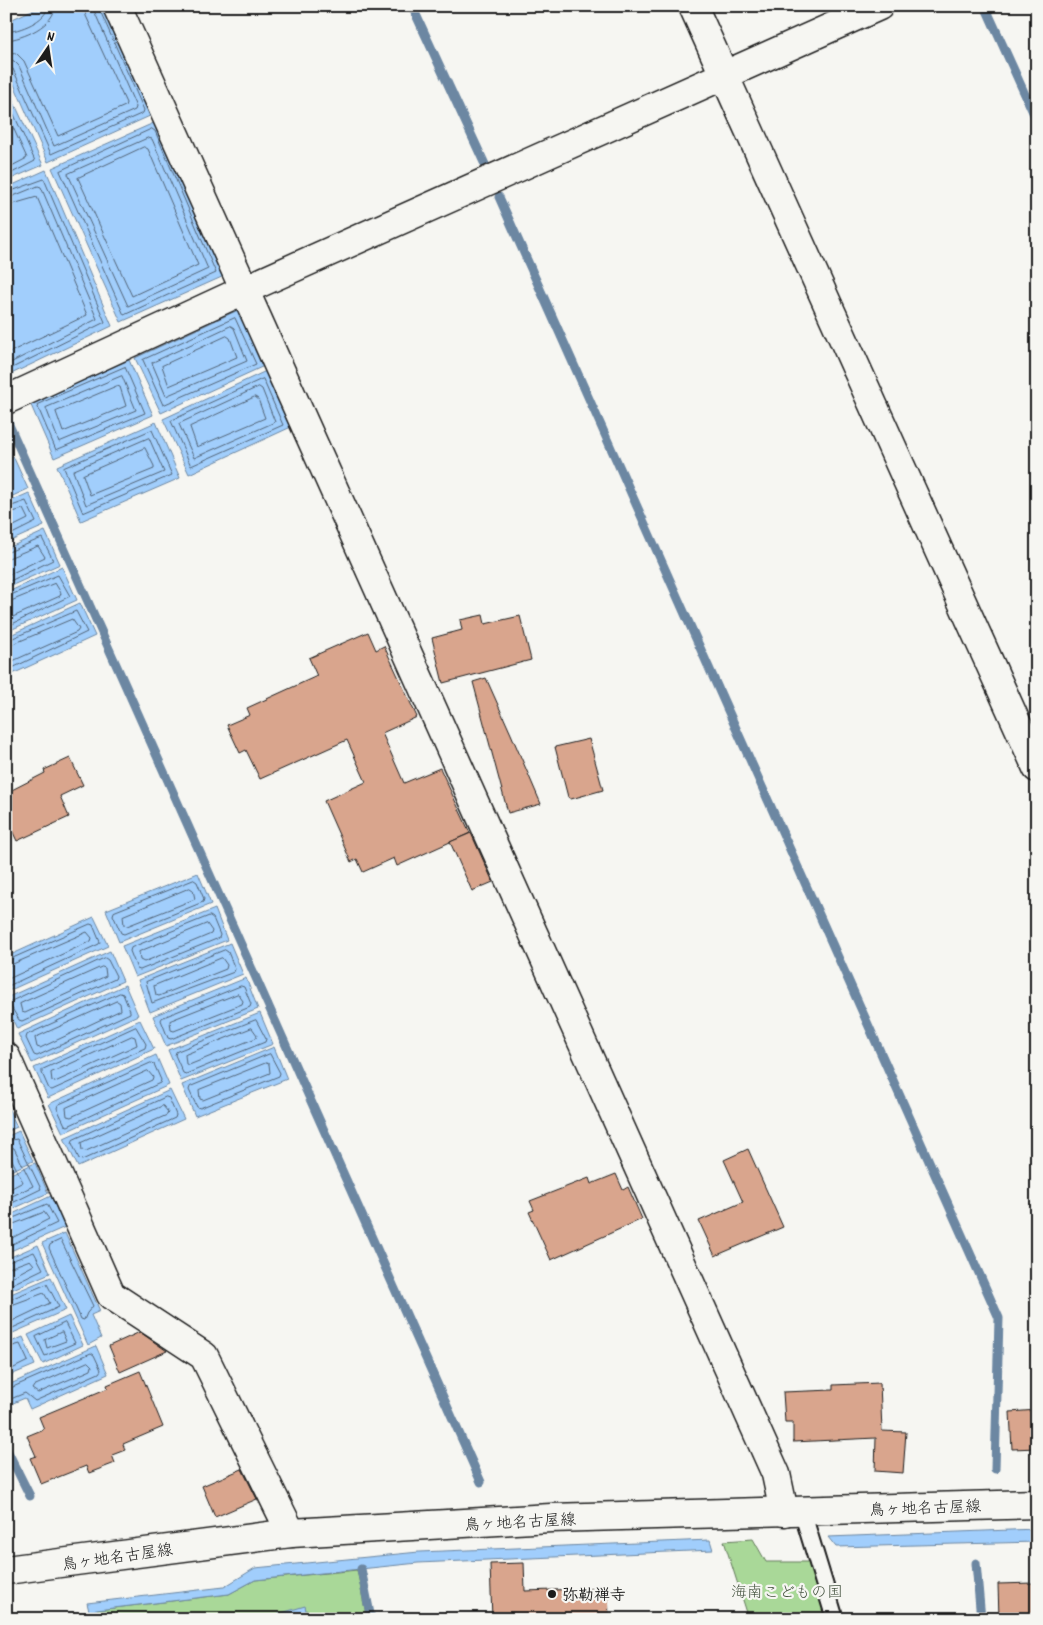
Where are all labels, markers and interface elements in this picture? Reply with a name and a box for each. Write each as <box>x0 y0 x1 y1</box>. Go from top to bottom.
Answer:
north arrow <box>22 22 72 72</box>
text: N <box>45 27 56 48</box>
street label: 鳥ヶ地名古屋線 <box>869 1496 981 1523</box>
street label: 鳥ヶ地名古屋線 <box>464 1509 577 1538</box>
street label: 鳥ヶ地名古屋線 <box>60 1539 174 1578</box>
park label: 海南こどもの国 <box>731 1582 843 1605</box>
place label: 弥勒禅寺 <box>562 1585 626 1608</box>
marker: 弥勒禅寺 <box>546 1588 558 1600</box>

